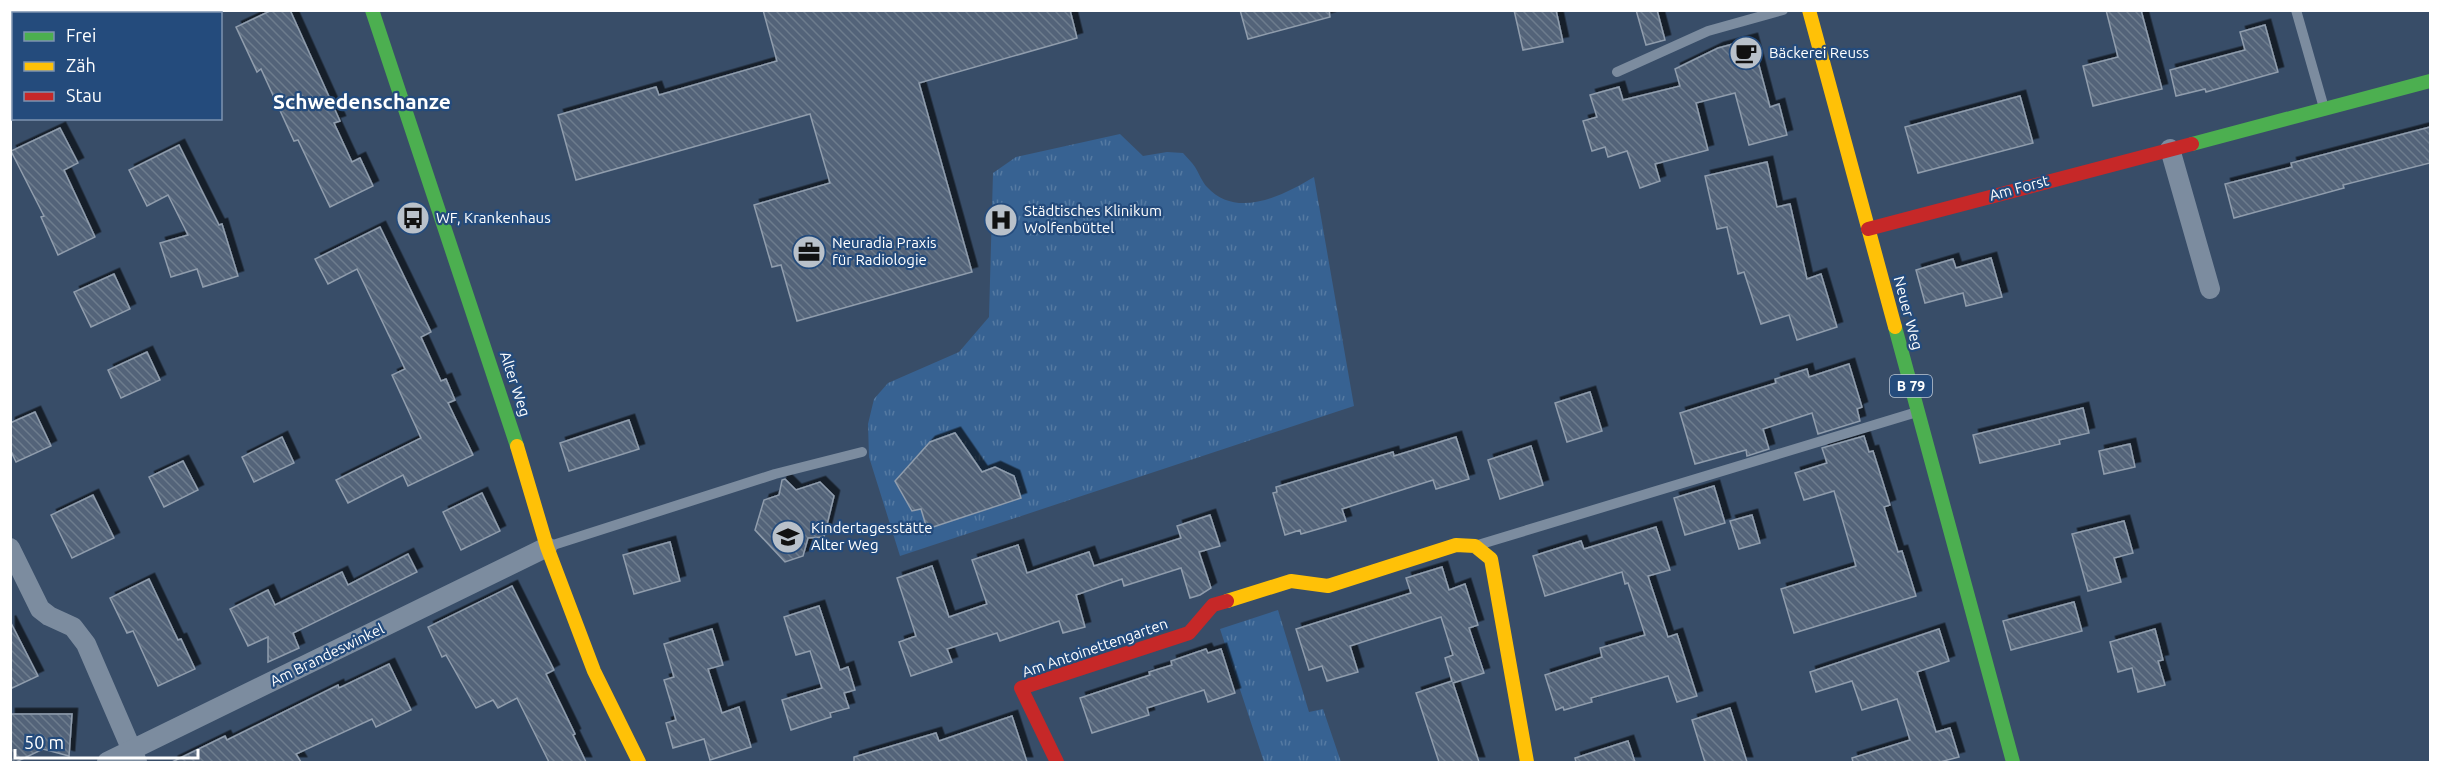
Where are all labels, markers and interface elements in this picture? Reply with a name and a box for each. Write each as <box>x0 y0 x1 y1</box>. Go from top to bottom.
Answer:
legend <box>12 12 222 120</box>
text: Frei <box>66 25 96 45</box>
cafe icon: Bäckerei Reuss <box>1728 35 1764 71</box>
place label: Bäckerei Reuss <box>1769 44 1869 61</box>
text: Zäh <box>66 55 96 75</box>
text: Stau <box>66 85 102 105</box>
district label: Schwedenschanze <box>273 89 451 113</box>
street label: Am Forst <box>1987 171 2051 204</box>
bus stop icon: WF, Krankenhaus <box>395 200 431 236</box>
hospital icon: Städtisches Klinikum Wolfenbüttel <box>983 202 1019 238</box>
place label: Städtisches Klinikum Wolfenbüttel <box>1024 202 1162 236</box>
place label: WF, Krankenhaus <box>436 209 551 226</box>
office icon: Neuradia Praxis für Radiologie <box>791 234 827 270</box>
place label: Neuradia Praxis für Radiologie <box>832 234 937 268</box>
street label: Neuer Weg <box>1891 274 1926 352</box>
street label: Alter Weg <box>497 349 534 419</box>
road number: B 79 <box>1890 375 1932 397</box>
school or university icon: Kindertagesstätte Alter Weg <box>770 519 806 555</box>
place label: Kindertagesstätte Alter Weg <box>811 519 933 553</box>
street label: Am Antoinettengarten <box>1020 615 1170 680</box>
street label: Am Brandeswinkel <box>267 620 387 689</box>
scale bar <box>15 722 198 760</box>
text: 50 m <box>24 732 64 752</box>

